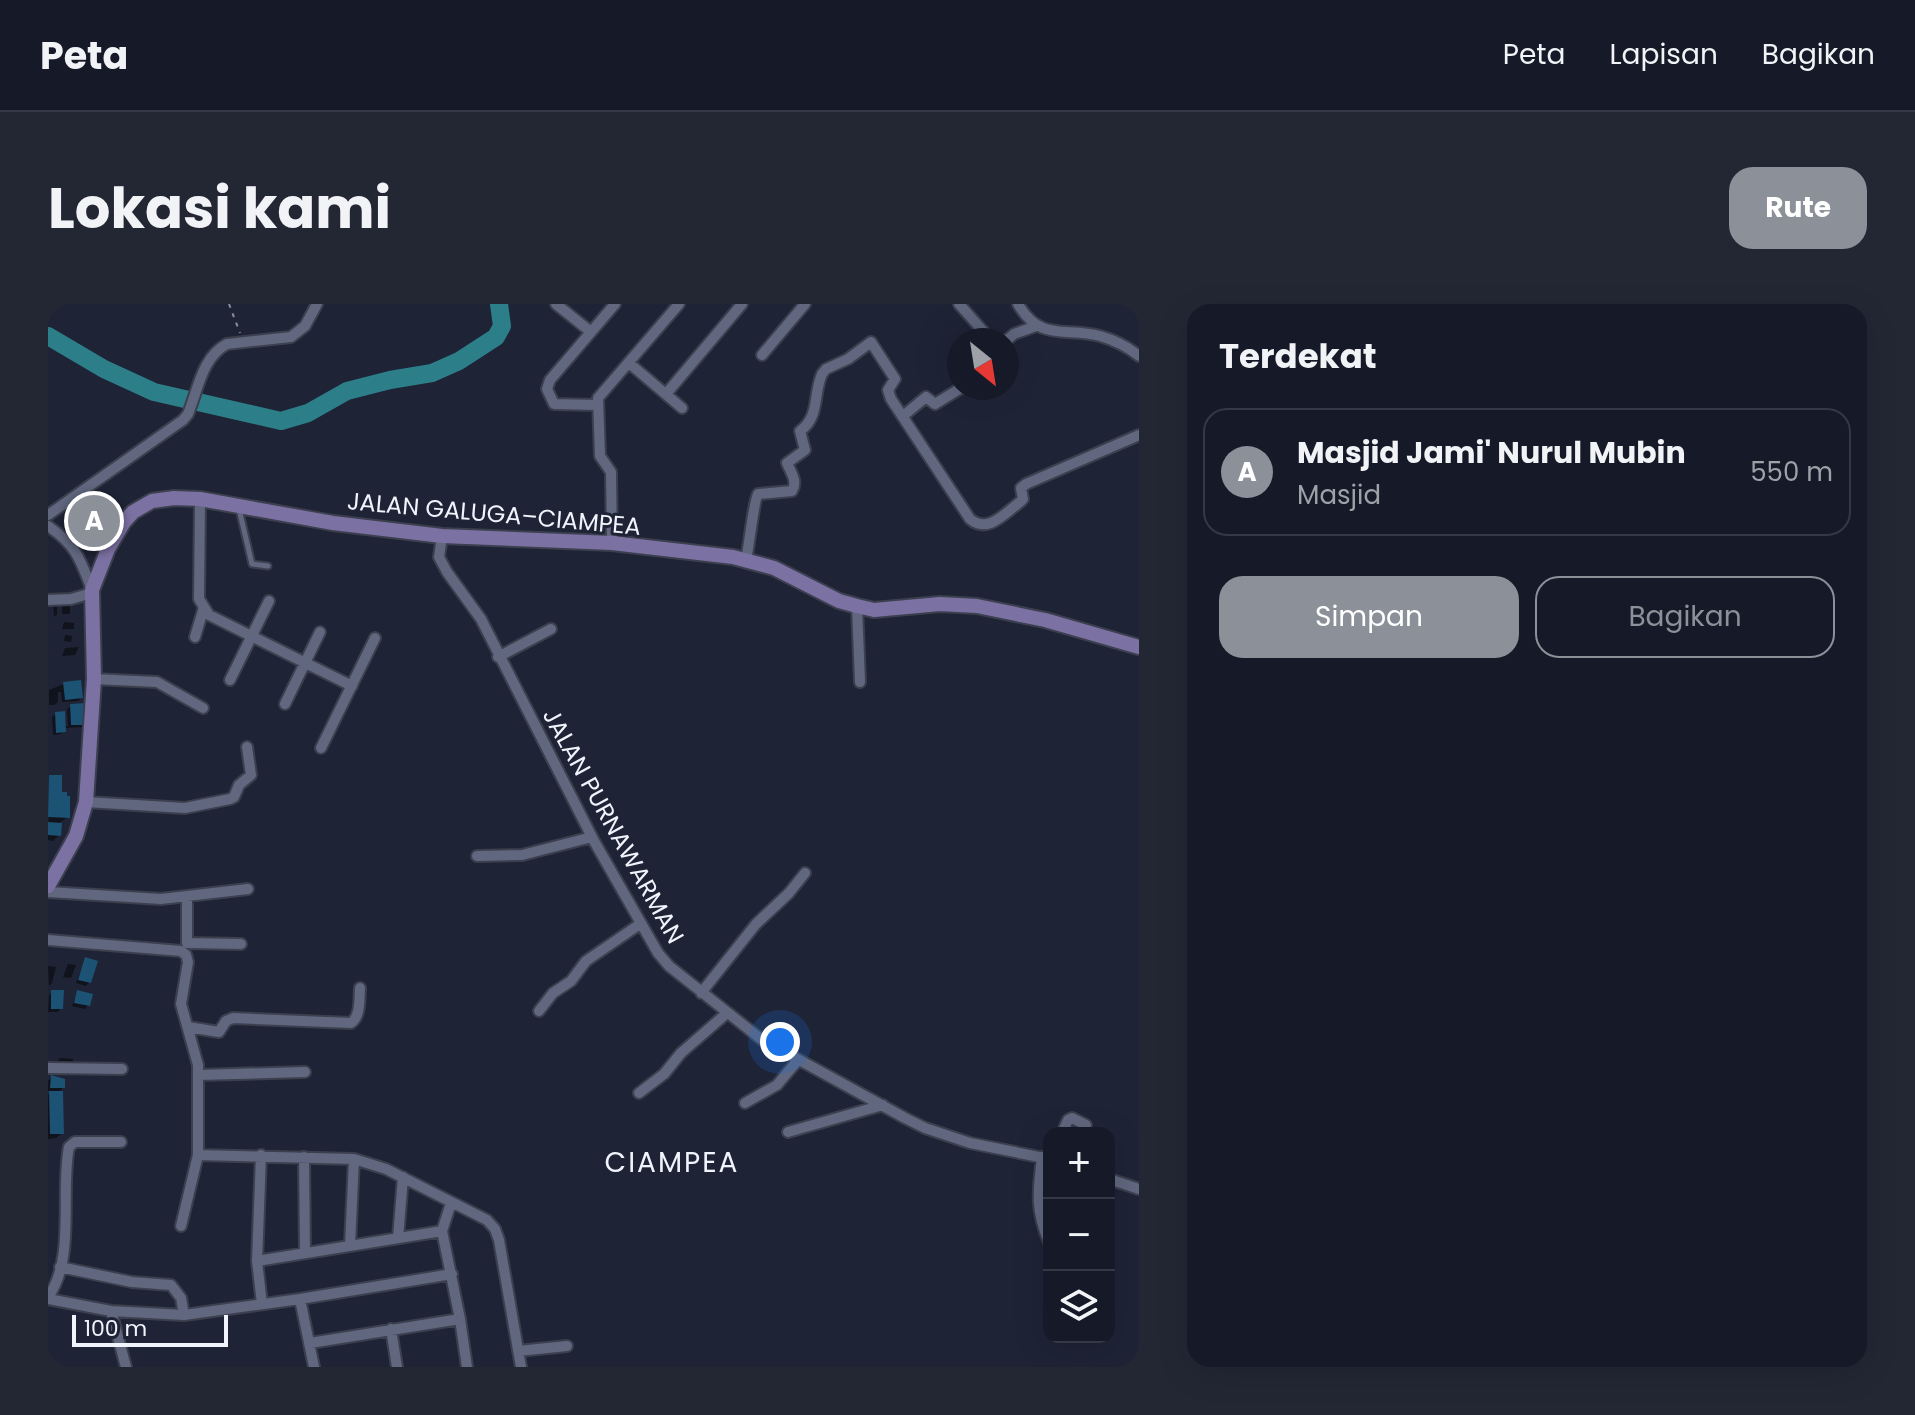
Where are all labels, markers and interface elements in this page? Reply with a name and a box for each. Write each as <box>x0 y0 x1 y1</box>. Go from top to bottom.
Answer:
text: Peta <box>40 29 128 82</box>
text: Peta <box>1503 35 1566 74</box>
text: Lapisan <box>1610 35 1718 74</box>
text: Bagikan <box>1762 35 1875 74</box>
button: Rute <box>1729 167 1867 249</box>
text: Lokasi kami <box>48 169 391 248</box>
north arrow <box>947 328 1019 400</box>
text: Terdekat <box>1219 332 1377 380</box>
text: Masjid Jami' Nurul Mubin <box>1297 431 1686 474</box>
text: A <box>1237 454 1257 490</box>
text: 550 m <box>1750 454 1833 490</box>
text: Masjid <box>1297 477 1381 513</box>
street label: JALAN GALUGA–CIAMPEA <box>346 484 642 543</box>
pin: A <box>68 491 120 551</box>
button: Simpan <box>1219 576 1519 658</box>
button: Bagikan <box>1535 576 1835 658</box>
street label: JALAN PURNAWARMAN <box>535 702 692 949</box>
your location <box>760 1022 800 1062</box>
map controls <box>1043 1127 1115 1343</box>
button: + <box>1043 1127 1115 1199</box>
district label: CIAMPEA <box>605 1143 739 1182</box>
button: − <box>1043 1199 1115 1271</box>
button: layers <box>1043 1271 1115 1343</box>
scale bar <box>72 1311 228 1347</box>
text: 100 m <box>84 1313 147 1344</box>

